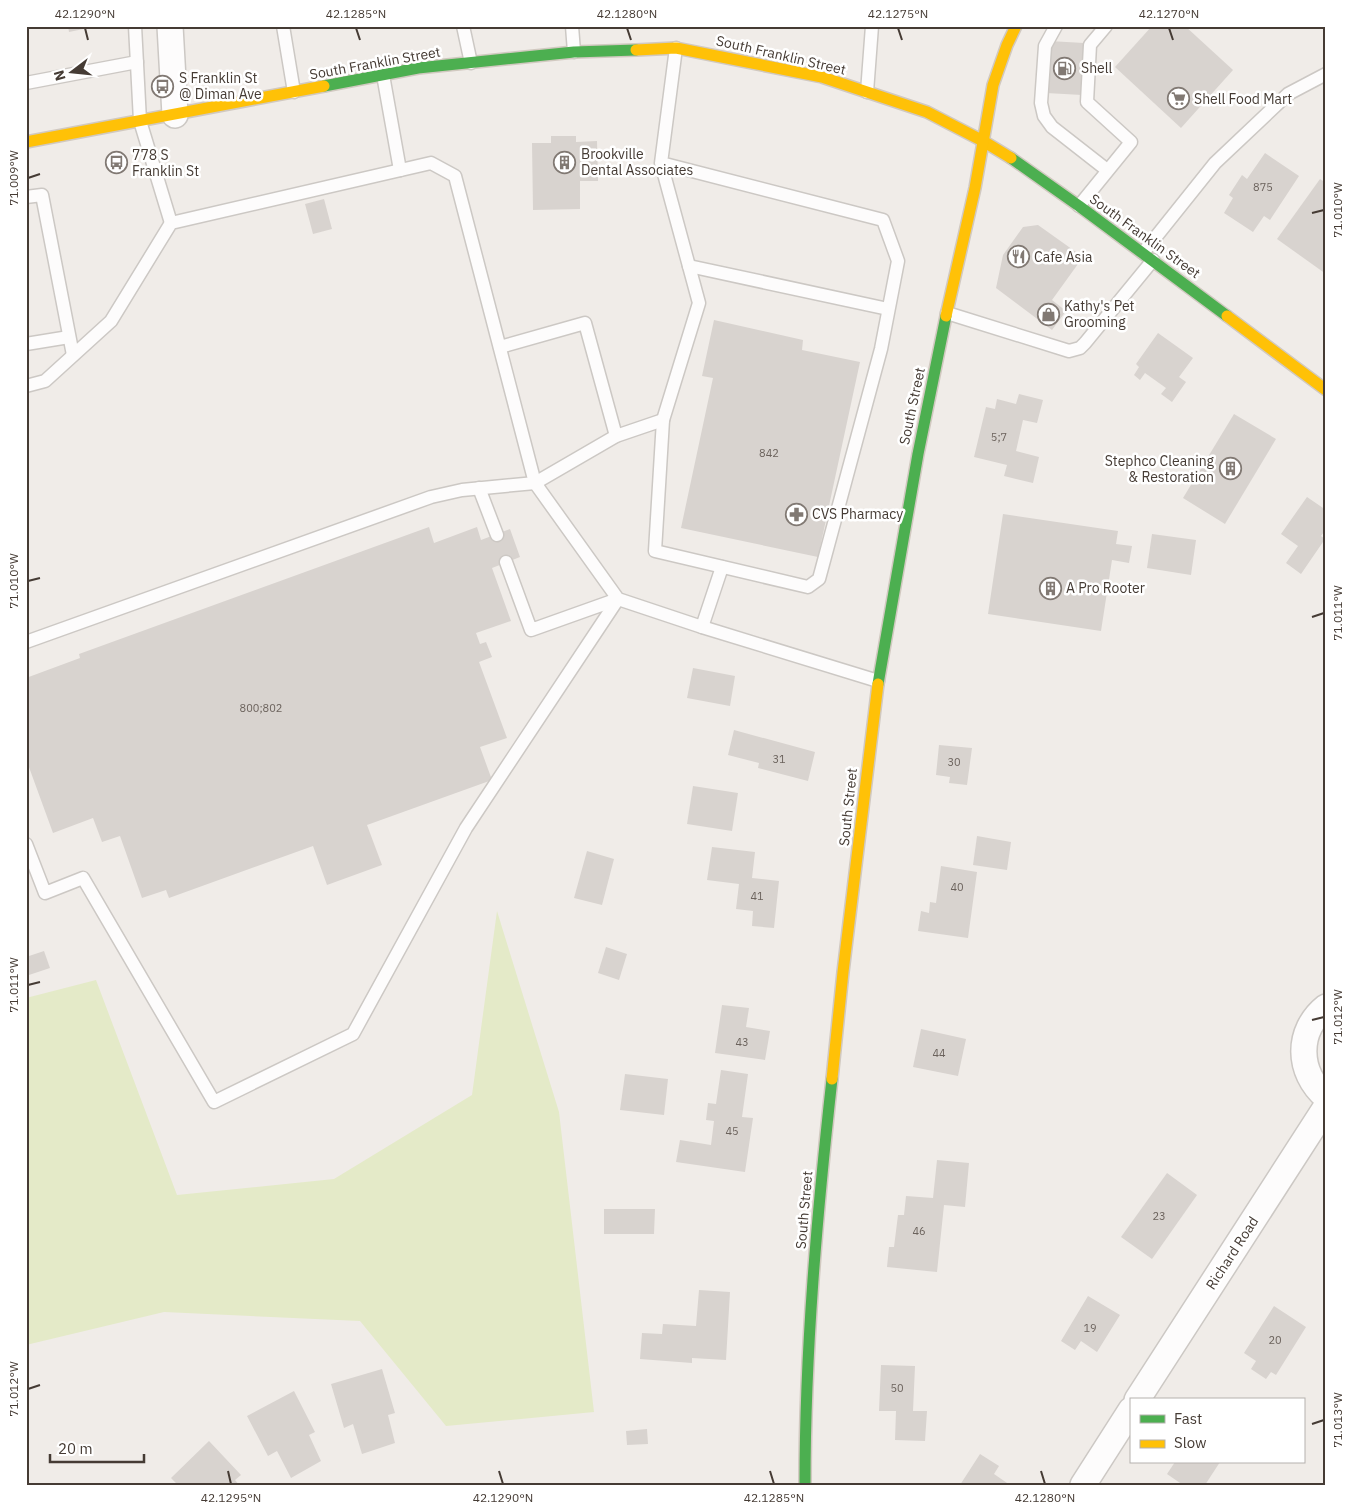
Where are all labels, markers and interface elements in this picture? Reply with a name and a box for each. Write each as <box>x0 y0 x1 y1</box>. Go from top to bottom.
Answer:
text: 42.1290°N <box>55 6 115 21</box>
text: 42.1285°N <box>326 6 386 21</box>
text: 42.1280°N <box>597 6 657 21</box>
text: 42.1275°N <box>868 6 928 21</box>
text: 42.1270°N <box>1139 6 1199 21</box>
street label: South Franklin Street <box>714 31 848 79</box>
street label: South Franklin Street <box>308 43 442 83</box>
north arrow <box>48 48 98 98</box>
fuel station icon: Shell <box>1053 56 1077 80</box>
place label: Shell <box>1081 59 1113 77</box>
text: N <box>49 68 70 83</box>
place label: S Franklin St @ Diman Ave <box>179 69 262 103</box>
bus stop icon: S Franklin St @ Diman Ave <box>151 74 175 98</box>
supermarket icon: Shell Food Mart <box>1166 87 1190 111</box>
place label: Shell Food Mart <box>1194 90 1292 108</box>
place label: Brookville Dental Associates <box>581 145 693 179</box>
place label: 778 S Franklin St <box>132 146 199 180</box>
text: 71.009°W <box>6 150 21 206</box>
building icon: Brookville Dental Associates <box>553 150 577 174</box>
bus stop icon: 778 S Franklin St <box>104 151 128 175</box>
house number: 875 <box>1253 180 1273 194</box>
text: 71.010°W <box>1330 182 1345 238</box>
street label: South Franklin Street <box>1086 190 1204 282</box>
restaurant icon: Cafe Asia <box>1006 245 1030 269</box>
place label: Cafe Asia <box>1034 248 1093 266</box>
place label: Kathy's Pet Grooming <box>1064 297 1135 331</box>
shop icon: Kathy's Pet Grooming <box>1036 302 1060 326</box>
street label: South Street <box>895 366 929 446</box>
house number: 5;7 <box>991 430 1007 444</box>
house number: 842 <box>759 446 779 460</box>
place label: Stephco Cleaning & Restoration <box>1105 452 1215 486</box>
building icon: Stephco Cleaning & Restoration <box>1218 457 1242 481</box>
pharmacy icon: CVS Pharmacy <box>784 502 808 526</box>
place label: CVS Pharmacy <box>812 505 903 523</box>
text: 71.010°W <box>6 553 21 609</box>
building icon: A Pro Rooter <box>1038 576 1062 600</box>
place label: A Pro Rooter <box>1066 579 1145 597</box>
text: 71.011°W <box>1330 585 1345 641</box>
house number: 800;802 <box>240 701 282 715</box>
house number: 31 <box>772 752 786 766</box>
house number: 30 <box>947 755 961 769</box>
street label: South Street <box>835 767 861 847</box>
house number: 40 <box>950 880 964 894</box>
house number: 41 <box>750 889 764 903</box>
text: 71.011°W <box>6 957 21 1013</box>
text: 71.012°W <box>1330 989 1345 1045</box>
house number: 43 <box>735 1035 749 1049</box>
house number: 44 <box>932 1046 946 1060</box>
house number: 45 <box>725 1124 739 1138</box>
street label: South Street <box>792 1170 816 1250</box>
house number: 23 <box>1152 1209 1166 1223</box>
street label: Richard Road <box>1202 1213 1262 1293</box>
house number: 46 <box>912 1224 926 1238</box>
house number: 19 <box>1083 1321 1097 1335</box>
house number: 20 <box>1268 1333 1282 1347</box>
text: 71.012°W <box>6 1361 21 1417</box>
house number: 50 <box>890 1381 904 1395</box>
text: 71.013°W <box>1330 1392 1345 1448</box>
legend <box>1130 1398 1304 1464</box>
text: Fast <box>1174 1409 1202 1428</box>
scale bar <box>50 1431 144 1463</box>
text: Slow <box>1174 1433 1207 1452</box>
text: 20 m <box>58 1439 93 1458</box>
text: 42.1295°N <box>201 1490 261 1505</box>
text: 42.1290°N <box>473 1490 533 1505</box>
text: 42.1285°N <box>744 1490 804 1505</box>
text: 42.1280°N <box>1015 1490 1075 1505</box>

